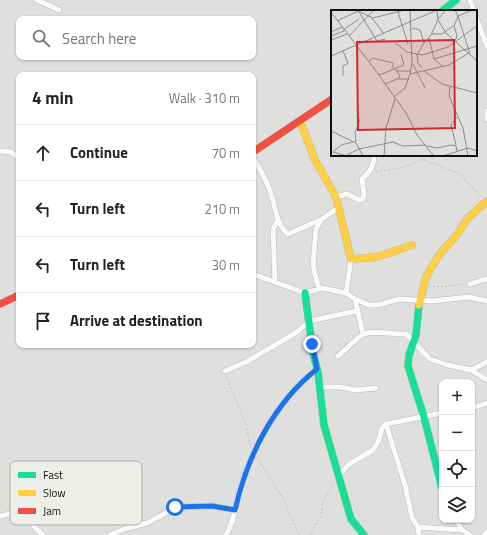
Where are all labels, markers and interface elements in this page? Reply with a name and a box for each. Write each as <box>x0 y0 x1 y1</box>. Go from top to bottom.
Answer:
inset map <box>331 10 477 156</box>
search box <box>16 16 256 60</box>
icon: search <box>30 27 52 49</box>
text: Search here <box>62 27 136 50</box>
text: 4 min <box>32 85 73 111</box>
text: Walk · 310 m <box>169 88 240 108</box>
text: Continue <box>70 141 128 164</box>
icon: ahead <box>32 142 54 164</box>
text: 70 m <box>212 143 240 163</box>
text: Turn left <box>70 197 125 220</box>
icon: left <box>32 198 54 220</box>
text: 210 m <box>204 199 240 219</box>
text: Turn left <box>70 253 125 276</box>
icon: left <box>32 254 54 276</box>
text: 30 m <box>212 255 240 275</box>
text: Arrive at destination <box>70 309 203 332</box>
icon: arrive <box>32 310 54 332</box>
route end <box>303 335 321 353</box>
map controls <box>439 379 475 523</box>
button: + <box>439 379 475 415</box>
button: − <box>439 415 475 451</box>
button: locate <box>439 451 475 487</box>
legend <box>10 461 142 525</box>
text: Fast <box>43 467 63 483</box>
text: Slow <box>43 485 66 501</box>
button: layers <box>439 487 475 523</box>
route start <box>166 498 184 516</box>
text: Jam <box>43 503 61 519</box>

